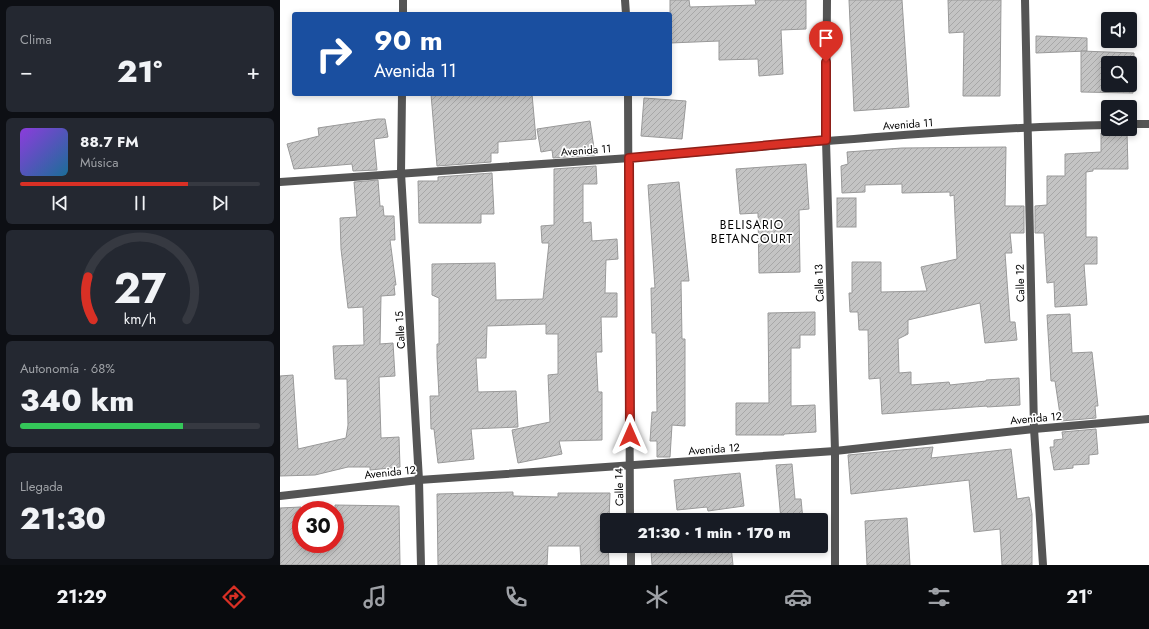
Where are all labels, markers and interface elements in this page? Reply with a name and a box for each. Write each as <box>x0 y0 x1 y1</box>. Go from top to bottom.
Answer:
map controls <box>1101 12 1137 136</box>
button: sound <box>1101 12 1137 48</box>
text: 90 m <box>374 20 443 61</box>
pin <box>809 21 843 62</box>
icon: arrive <box>815 27 837 49</box>
icon: right <box>308 28 360 80</box>
text: Clima <box>20 30 52 49</box>
text: 21° <box>117 50 162 93</box>
text: − <box>20 55 33 87</box>
text: + <box>246 55 260 87</box>
button: search <box>1101 56 1137 92</box>
text: Avenida 11 <box>374 58 457 84</box>
button: layers <box>1101 100 1137 136</box>
street label: Avenida 11 <box>882 114 934 134</box>
text: 88.7 FM <box>80 131 139 153</box>
street label: Avenida 11 <box>560 140 612 160</box>
text: Música <box>80 153 118 172</box>
icon: previous <box>49 192 71 214</box>
icon: pause <box>129 192 151 214</box>
icon: next <box>209 192 231 214</box>
district label: BELISARIO BETANCOURT <box>711 216 793 248</box>
text: 27 <box>114 258 166 319</box>
street label: Calle 13 <box>810 264 828 302</box>
street label: Calle 12 <box>1012 264 1028 302</box>
text: km/h <box>124 309 156 329</box>
street label: Calle 15 <box>391 311 409 349</box>
text: Autonomía · 68% <box>20 359 115 378</box>
text: 340 km <box>20 379 134 422</box>
street label: Avenida 12 <box>1010 408 1062 428</box>
position arrow <box>609 414 651 456</box>
street label: Avenida 12 <box>688 439 740 459</box>
street label: Avenida 12 <box>363 461 417 483</box>
street label: Calle 14 <box>611 467 627 506</box>
text: Llegada <box>20 477 63 496</box>
text: 21:30 <box>20 497 106 540</box>
speed limit sign: 30 <box>292 501 344 553</box>
text: 21:30 · 1 min · 170 m <box>637 522 791 544</box>
icon: directions <box>220 583 248 611</box>
icon: music <box>361 583 389 611</box>
icon: phone <box>502 583 530 611</box>
icon: climate <box>643 583 671 611</box>
icon: car <box>784 583 812 611</box>
icon: filters <box>925 583 953 611</box>
text: 21:29 <box>57 584 107 610</box>
text: 21° <box>1066 584 1092 610</box>

